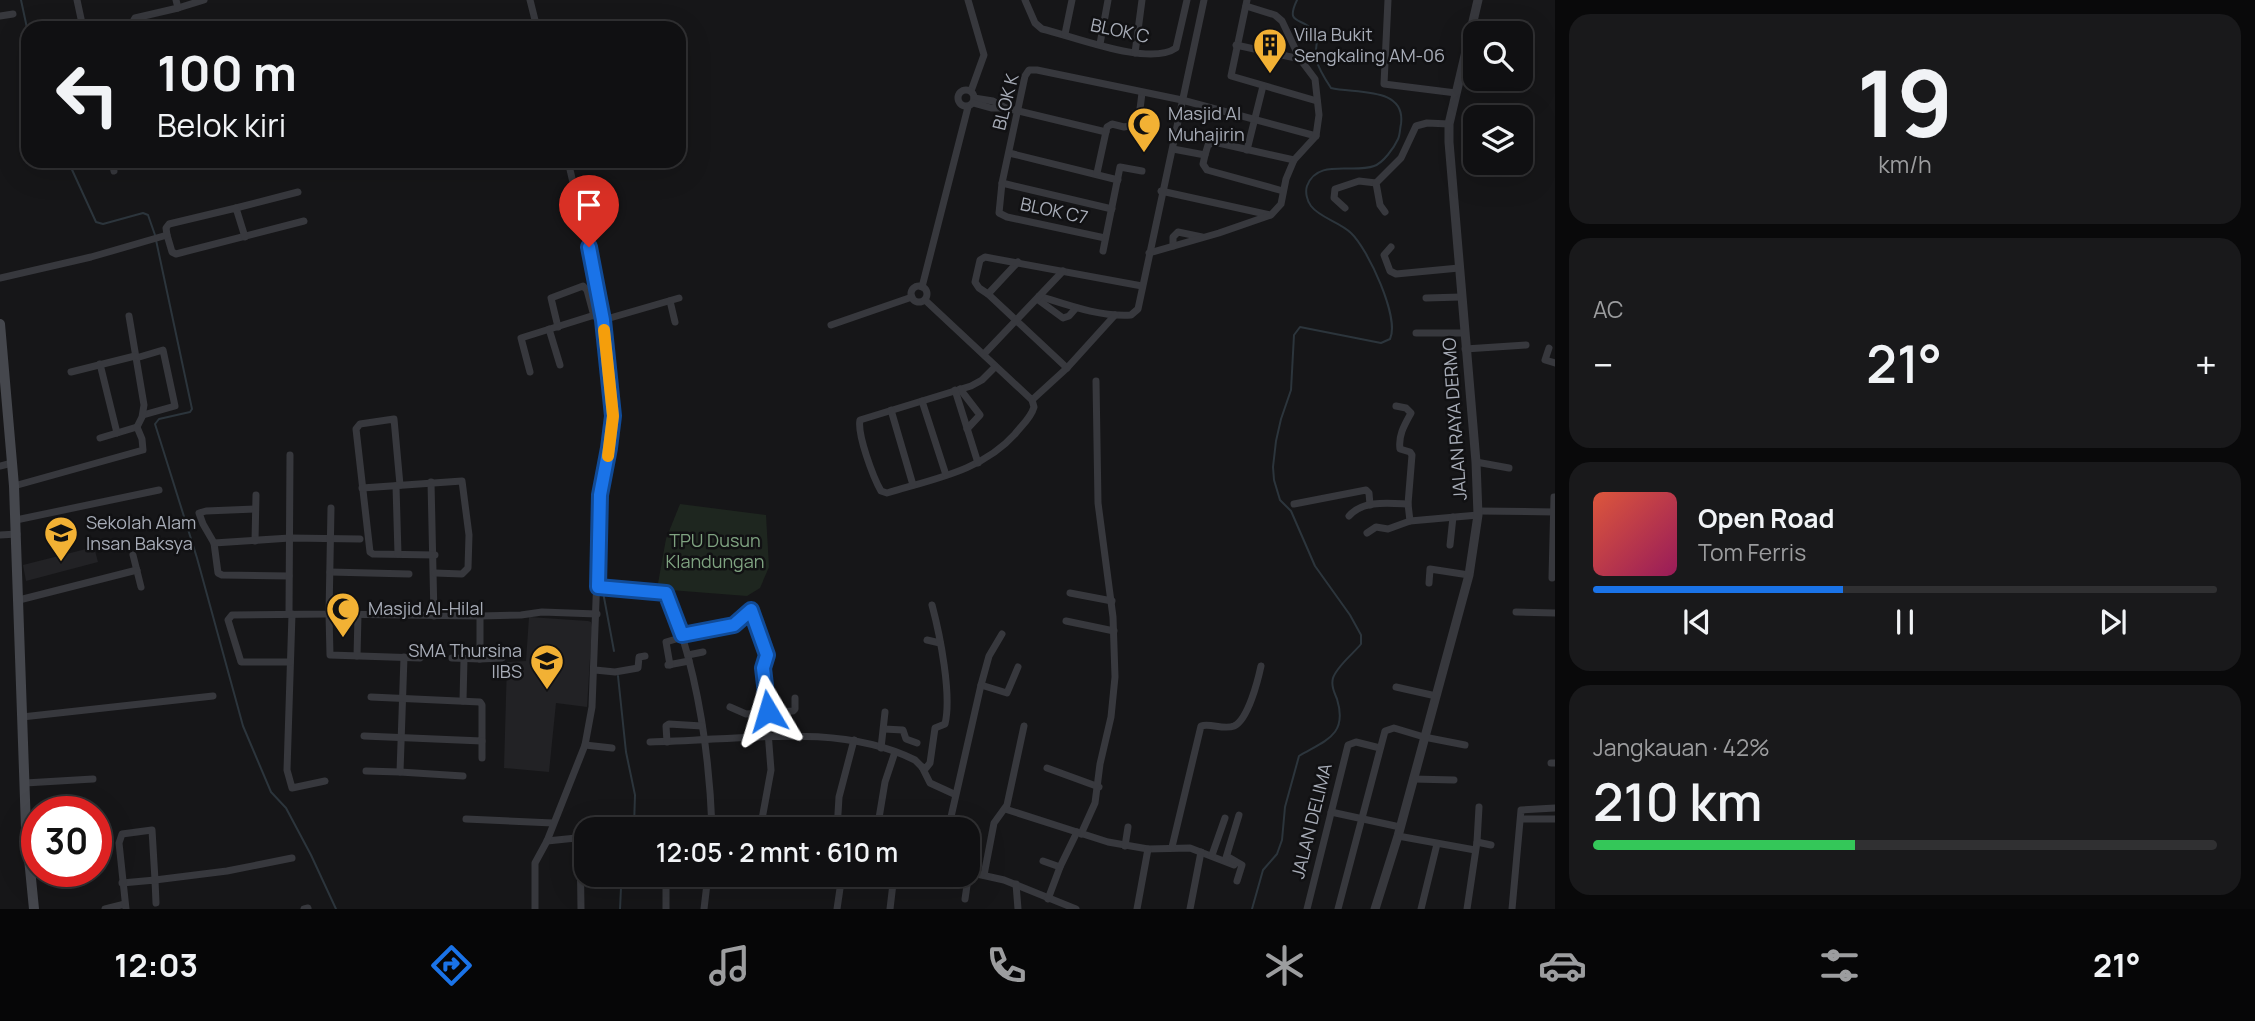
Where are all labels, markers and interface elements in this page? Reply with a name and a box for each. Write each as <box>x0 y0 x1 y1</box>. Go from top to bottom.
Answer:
street label: BLOK C <box>1089 12 1152 48</box>
map controls <box>1463 21 1533 175</box>
button: search <box>1463 21 1533 91</box>
place label: Villa Bukit Sengkaling AM-06 <box>1294 22 1445 67</box>
building icon: Villa Bukit Sengkaling AM-06 <box>1251 26 1289 75</box>
text: 100 m <box>157 39 297 106</box>
text: 19 <box>1857 40 1953 164</box>
icon: left <box>42 49 133 140</box>
street label: BLOK K <box>986 71 1024 133</box>
place label: Masjid Al Muhajirin <box>1168 101 1245 146</box>
text: Belok kiri <box>157 103 286 147</box>
mosque icon: Masjid Al Muhajirin <box>1125 105 1163 154</box>
button: layers <box>1463 105 1533 175</box>
text: km/h <box>1878 148 1932 180</box>
pin <box>559 175 619 247</box>
icon: arrive <box>570 186 608 224</box>
street label: BLOK C7 <box>1018 191 1090 229</box>
text: AC <box>1593 293 1624 325</box>
text: 21° <box>1866 328 1942 399</box>
street label: JALAN RAYA DERMO <box>1436 337 1472 501</box>
text: − <box>1593 338 1614 390</box>
text: + <box>2195 338 2217 390</box>
text: Open Road <box>1698 500 1834 536</box>
place label: Sekolah Alam Insan Baksya <box>86 510 196 555</box>
school or university icon: Sekolah Alam Insan Baksya <box>42 514 80 563</box>
park label: TPU Dusun Klandungan <box>666 528 764 573</box>
text: Tom Ferris <box>1698 536 1806 568</box>
mosque icon: Masjid Al-Hilal <box>324 590 362 639</box>
place label: Masjid Al-Hilal <box>368 596 484 620</box>
icon: previous <box>1678 603 1716 641</box>
icon: pause <box>1886 603 1924 641</box>
icon: next <box>2094 603 2132 641</box>
place label: SMA Thursina IIBS <box>408 638 522 683</box>
school or university icon: SMA Thursina IIBS <box>528 642 566 691</box>
position arrow <box>731 674 805 748</box>
text: Jangkauan · 42% <box>1593 731 1770 763</box>
street label: JALAN DELIMA <box>1285 760 1337 881</box>
text: 210 km <box>1593 766 1762 837</box>
speed limit sign: 30 <box>21 796 112 887</box>
text: 12:05 · 2 mnt · 610 m <box>656 834 898 870</box>
icon: directions <box>427 941 476 990</box>
icon: music <box>705 941 754 990</box>
icon: phone <box>982 941 1031 990</box>
icon: climate <box>1260 941 1309 990</box>
icon: car <box>1538 941 1587 990</box>
icon: filters <box>1815 941 1864 990</box>
text: 12:03 <box>114 943 198 987</box>
text: 21° <box>2093 943 2141 987</box>

